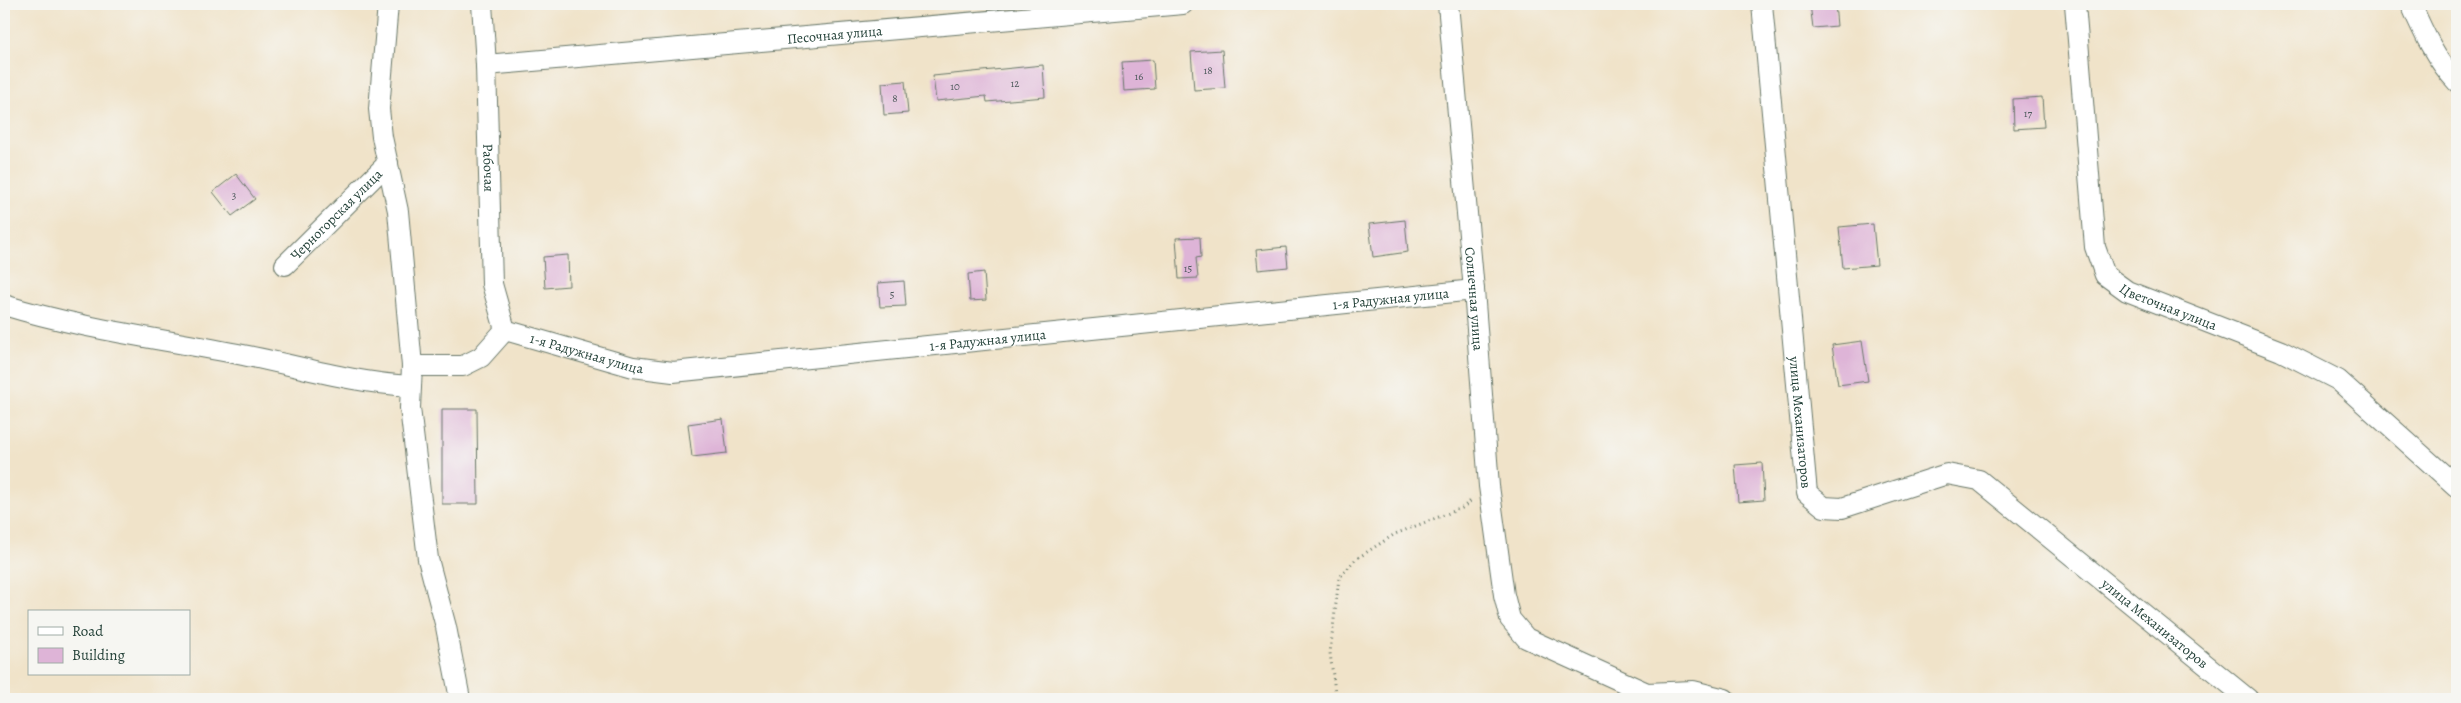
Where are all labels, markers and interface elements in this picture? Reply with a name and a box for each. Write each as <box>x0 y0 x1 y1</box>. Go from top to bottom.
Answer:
street label: Песочная улица <box>786 21 884 48</box>
house number: 18 <box>1203 63 1213 78</box>
house number: 16 <box>1135 69 1143 84</box>
house number: 12 <box>1011 76 1020 91</box>
house number: 10 <box>950 79 960 94</box>
house number: 8 <box>892 91 898 106</box>
house number: 17 <box>2024 106 2033 121</box>
street label: Рабочая <box>479 143 499 192</box>
street label: Черногорская улица <box>286 164 387 264</box>
house number: 3 <box>232 188 236 203</box>
street label: Солнечная улица <box>1461 246 1488 352</box>
house number: 15 <box>1184 261 1193 276</box>
street label: Цветочная улица <box>2116 279 2220 335</box>
street label: 1-я Радужная улица <box>1332 283 1450 314</box>
house number: 5 <box>890 287 895 302</box>
street label: 1-я Радужная улица <box>929 324 1048 355</box>
street label: 1-я Радужная улица <box>528 328 645 378</box>
street label: улица Механизаторов <box>1785 354 1816 489</box>
street label: улица Механизаторов <box>2097 573 2213 673</box>
legend <box>28 610 190 676</box>
text: Road <box>72 621 104 641</box>
text: Building <box>72 645 125 665</box>

